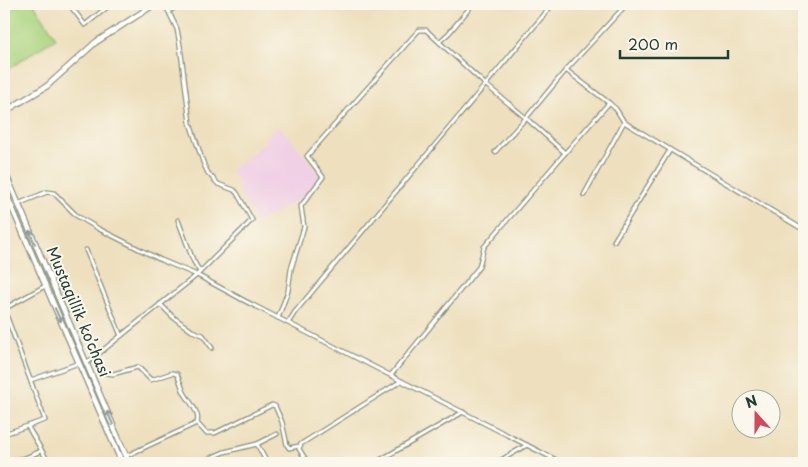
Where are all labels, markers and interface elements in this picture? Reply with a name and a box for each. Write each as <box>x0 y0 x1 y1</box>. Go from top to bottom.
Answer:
scale bar <box>620 28 728 60</box>
text: 200 m <box>628 32 678 55</box>
one-way arrow <box>27 230 37 245</box>
street label: Mustaqillik ko’chasi <box>41 243 117 380</box>
one-way arrow <box>53 307 63 322</box>
north arrow <box>730 390 780 440</box>
text: N <box>742 390 760 413</box>
one-way arrow <box>105 411 115 426</box>

